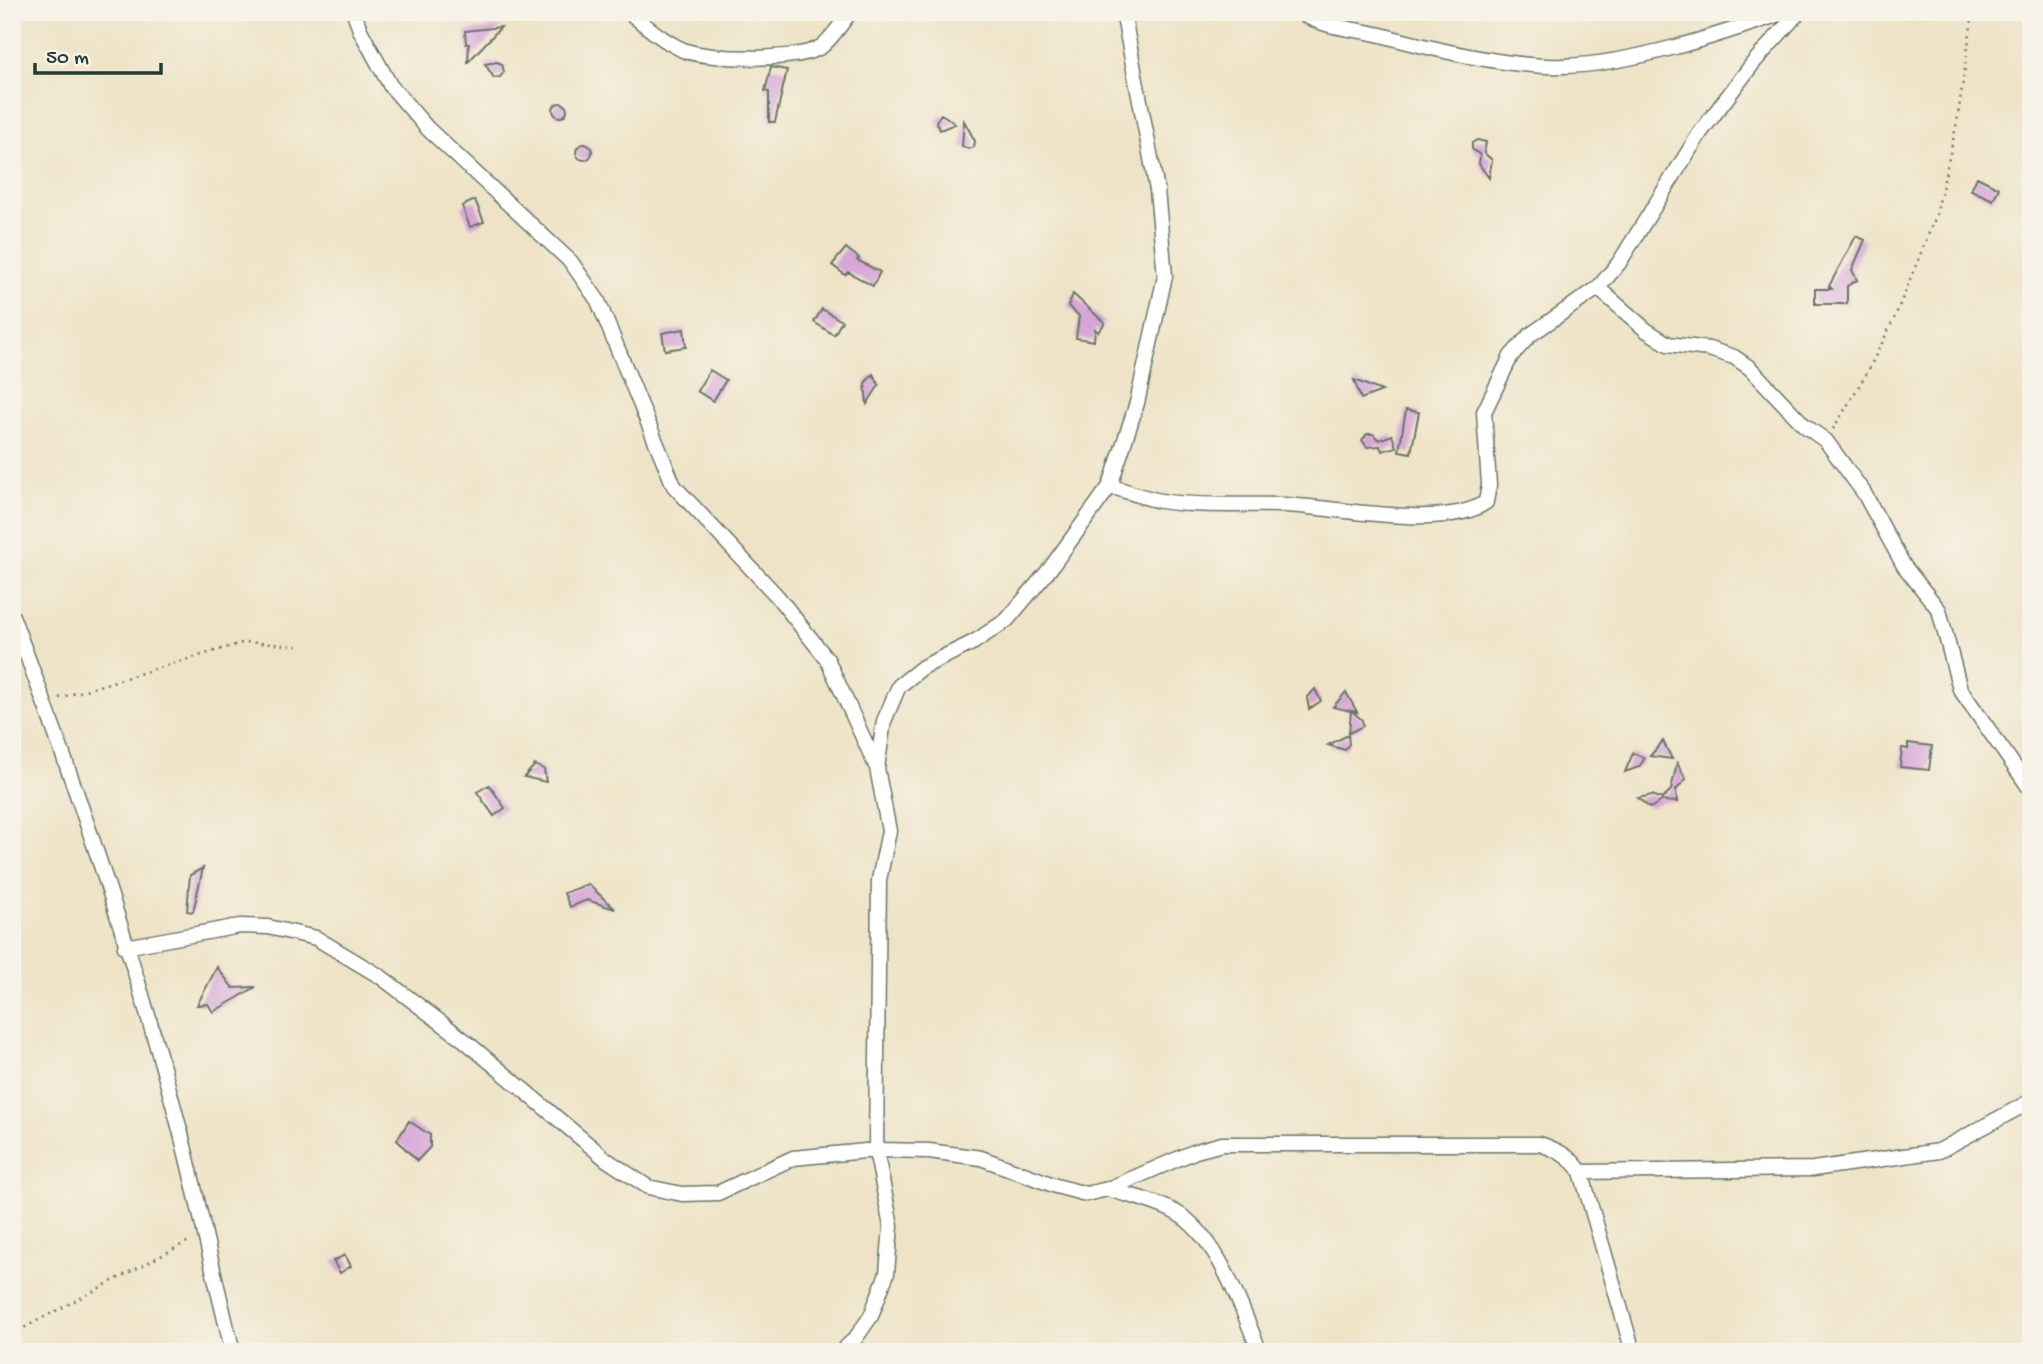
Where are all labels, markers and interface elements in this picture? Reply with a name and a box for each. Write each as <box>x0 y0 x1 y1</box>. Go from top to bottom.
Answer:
scale bar <box>35 32 161 76</box>
text: 50 m <box>46 47 89 72</box>

